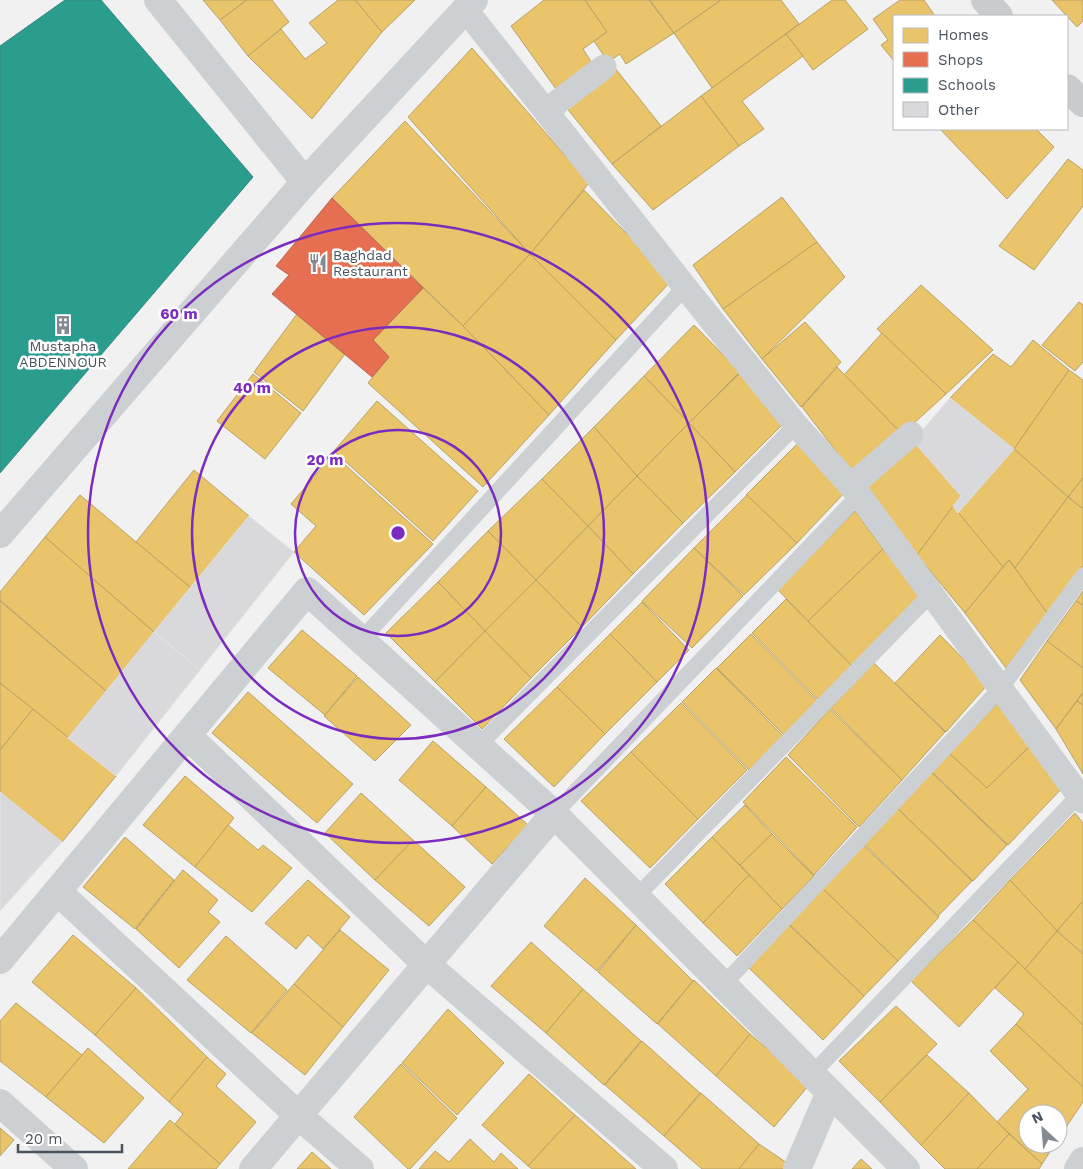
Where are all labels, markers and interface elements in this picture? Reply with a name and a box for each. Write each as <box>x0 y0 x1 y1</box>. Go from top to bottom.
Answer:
legend <box>893 15 1068 130</box>
text: Homes <box>938 26 989 44</box>
text: Shops <box>938 51 983 69</box>
text: Schools <box>938 76 996 94</box>
text: Other <box>938 101 980 119</box>
place label: Baghdad Restaurant <box>333 247 408 279</box>
restaurant icon: Baghdad Restaurant <box>307 252 329 274</box>
text: 60 m <box>160 305 198 323</box>
building icon: Mustapha ABDENNOUR <box>52 314 74 336</box>
place label: Mustapha ABDENNOUR <box>19 338 107 370</box>
text: 40 m <box>233 379 271 397</box>
text: 20 m <box>306 451 344 469</box>
centre of rings <box>389 524 407 542</box>
north arrow <box>1018 1104 1068 1154</box>
text: N <box>1029 1108 1045 1127</box>
scale bar <box>18 1122 121 1154</box>
text: 20 m <box>25 1130 63 1148</box>

